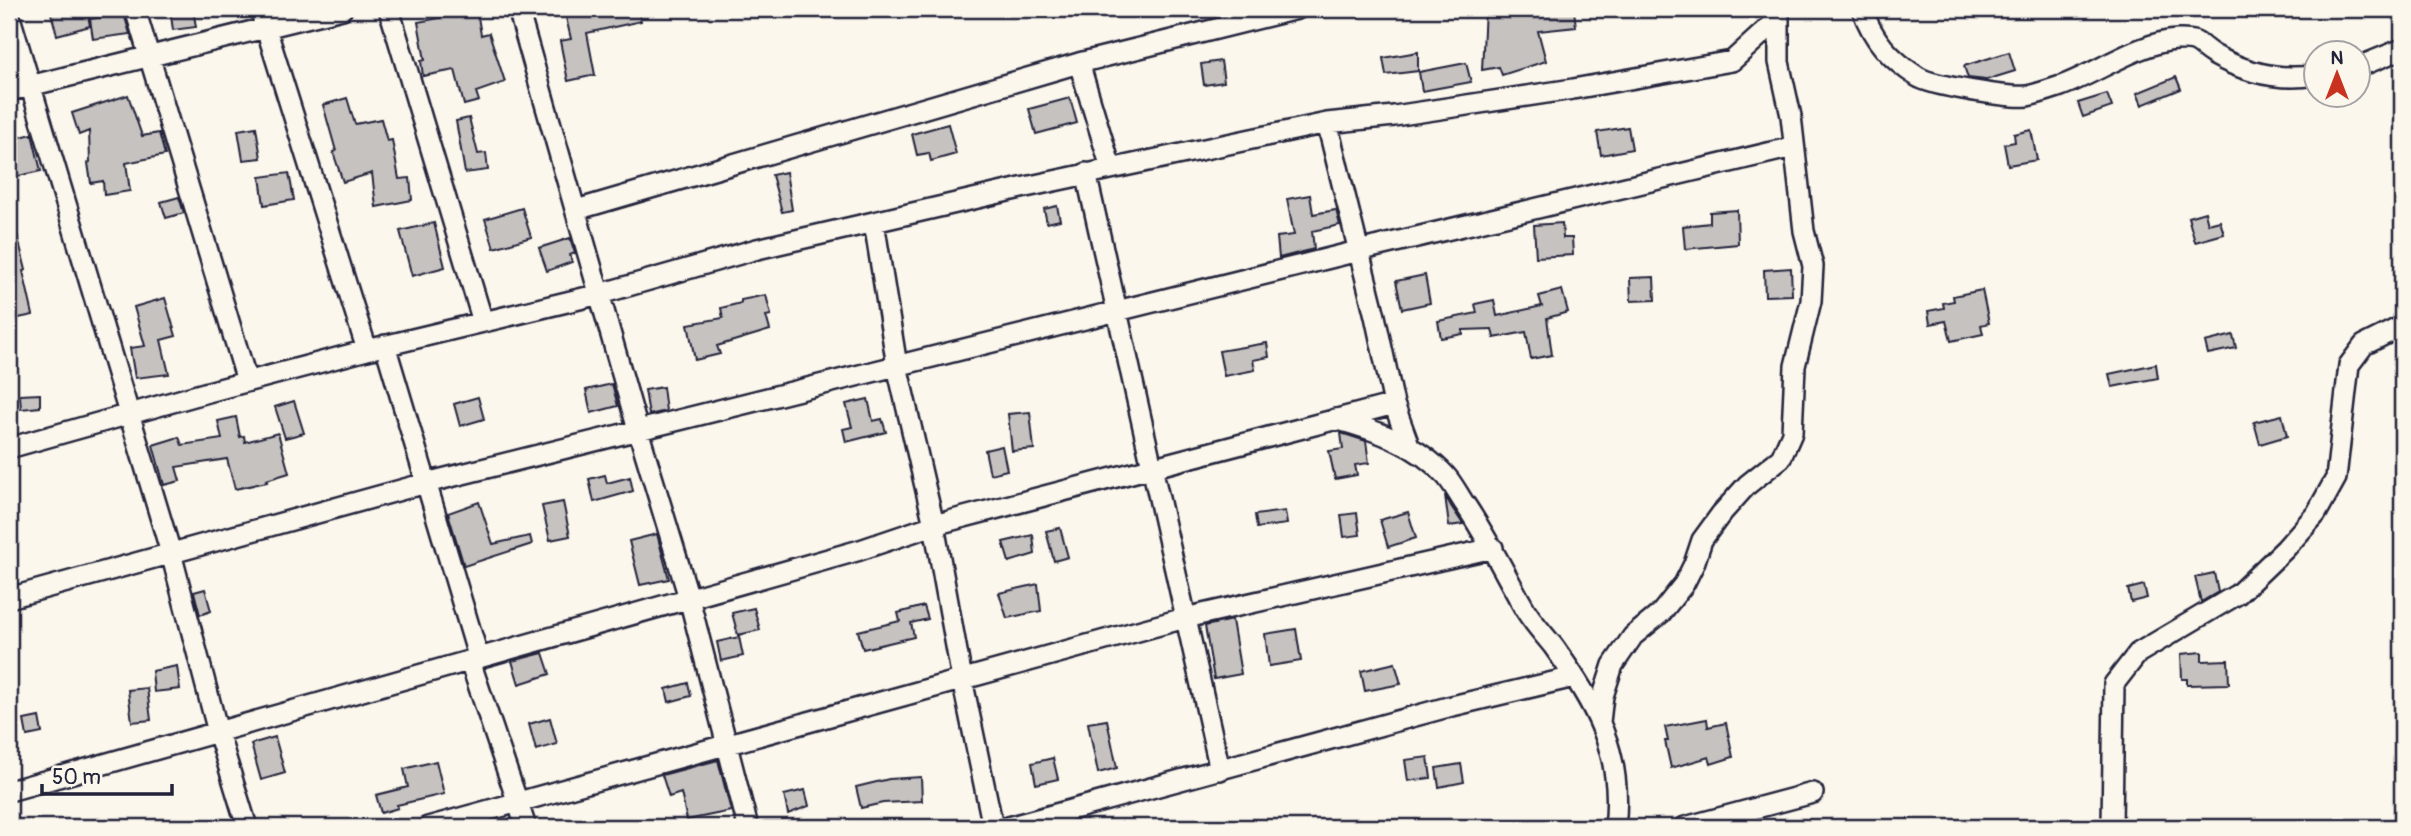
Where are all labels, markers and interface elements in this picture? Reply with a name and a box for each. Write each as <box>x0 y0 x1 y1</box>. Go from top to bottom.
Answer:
north arrow <box>2302 38 2372 108</box>
text: N <box>2331 46 2344 70</box>
scale bar <box>42 752 172 796</box>
text: 50 m <box>52 764 101 791</box>

